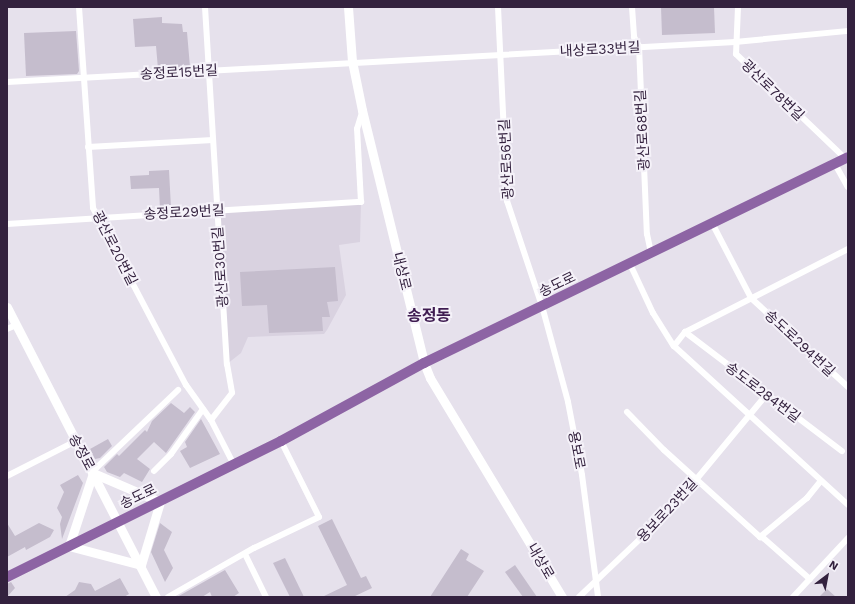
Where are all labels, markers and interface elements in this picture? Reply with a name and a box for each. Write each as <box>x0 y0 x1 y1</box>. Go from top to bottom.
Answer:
street label: 내상로33번길 <box>559 38 641 60</box>
street label: 광산로78번길 <box>738 56 808 124</box>
street label: 송정로15번길 <box>140 62 218 82</box>
street label: 광산로68번길 <box>631 89 653 171</box>
street label: 광산로56번길 <box>495 118 517 200</box>
street label: 송정로29번길 <box>143 201 225 223</box>
street label: 광산로20번길 <box>89 208 141 288</box>
street label: 광산로30번길 <box>209 226 231 308</box>
street label: 내상로 <box>389 250 415 292</box>
street label: 송도로 <box>536 268 578 300</box>
district label: 송정동 <box>407 306 451 326</box>
street label: 송도로294번길 <box>761 306 839 380</box>
street label: 송도로284번길 <box>722 358 804 426</box>
street label: 용보로 <box>565 429 589 471</box>
street label: 송정로 <box>66 431 98 473</box>
street label: 용보로23번길 <box>633 475 701 545</box>
street label: 송도로 <box>117 480 159 512</box>
street label: 내상로 <box>524 540 558 582</box>
north arrow <box>807 556 847 596</box>
text: N <box>827 558 841 573</box>

